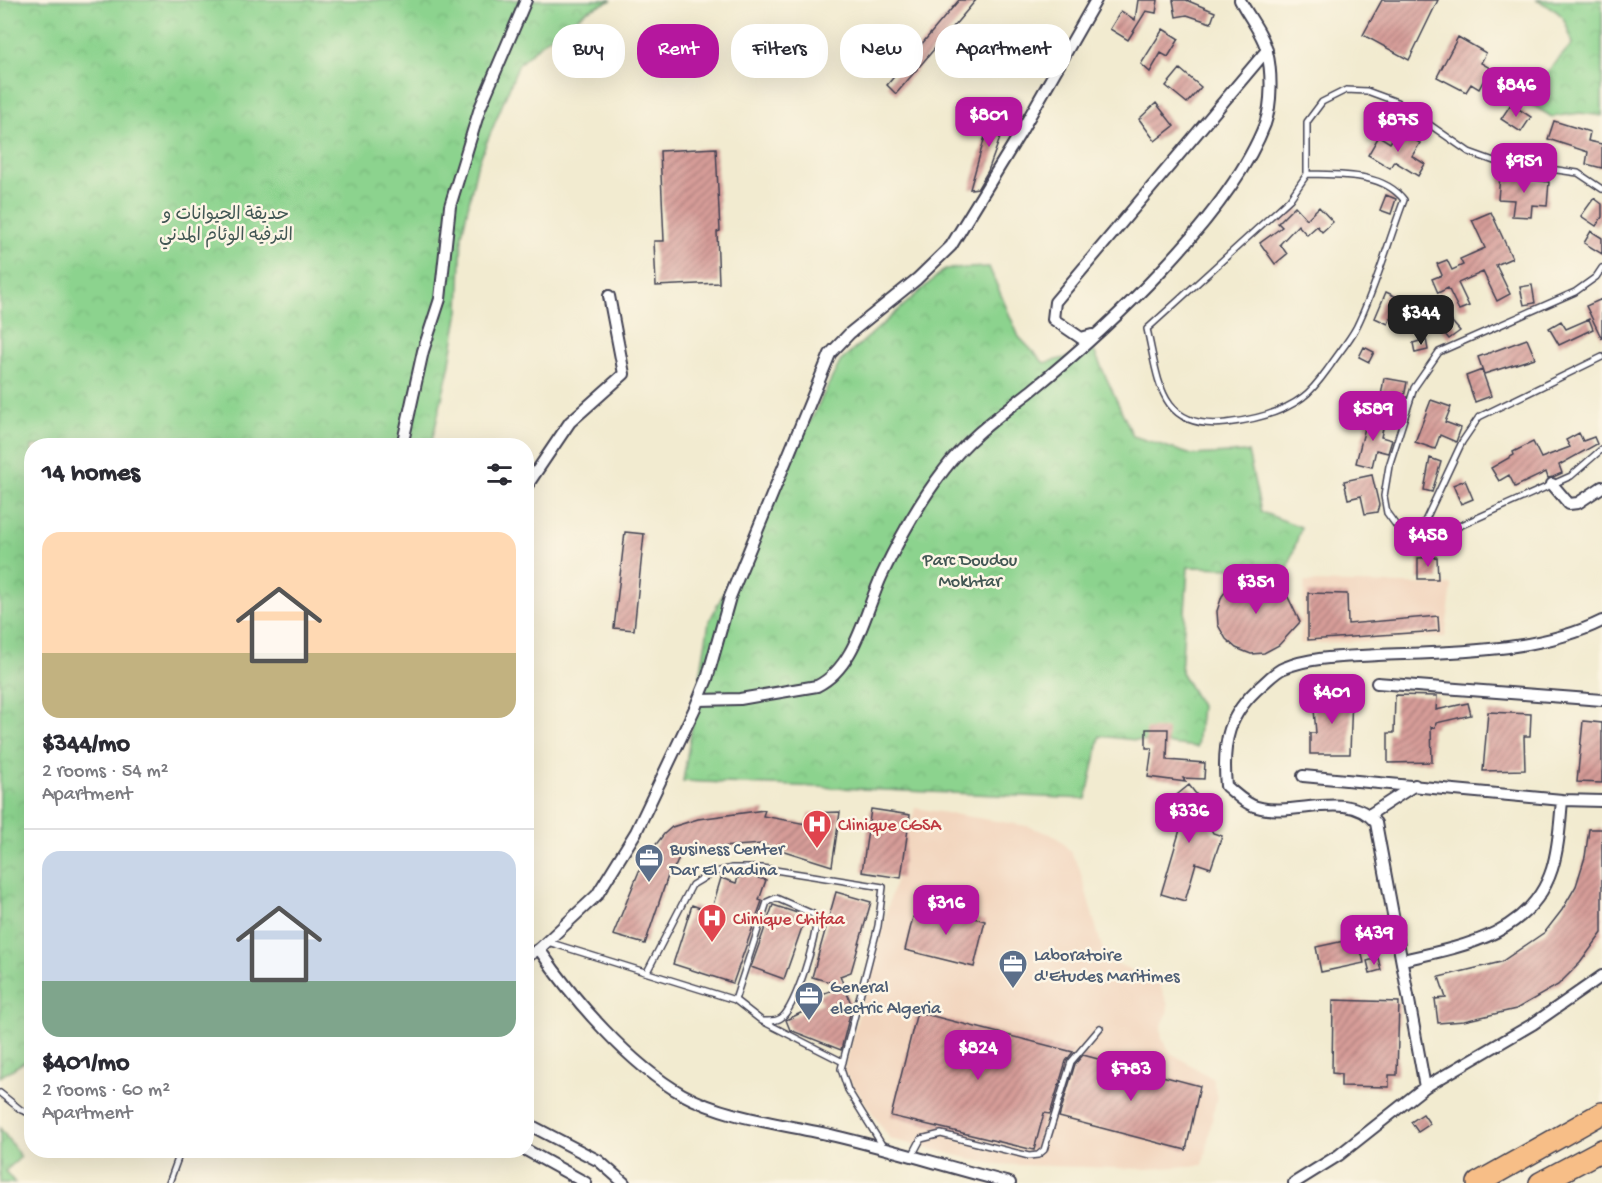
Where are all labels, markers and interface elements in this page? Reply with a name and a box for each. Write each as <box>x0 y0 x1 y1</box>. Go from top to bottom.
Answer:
chip: Buy <box>552 24 625 78</box>
chip: Rent <box>637 24 719 78</box>
chip: Filters <box>731 24 828 78</box>
chip: New <box>840 24 923 78</box>
chip: Apartment <box>935 24 1071 78</box>
pin: $846 <box>1480 67 1552 118</box>
text: $846 <box>1496 75 1536 98</box>
pin: $801 <box>953 97 1025 148</box>
pin: $875 <box>1362 102 1434 153</box>
text: $801 <box>969 105 1009 128</box>
text: $875 <box>1378 110 1418 133</box>
pin: $951 <box>1488 143 1560 194</box>
text: $951 <box>1505 151 1543 174</box>
park label: حديقة الحيوانات و الترفيه الوئام المدني <box>159 205 293 250</box>
pin: $344 <box>1385 295 1457 346</box>
text: $344 <box>1402 303 1440 326</box>
pin: $589 <box>1337 391 1409 442</box>
text: $589 <box>1353 399 1393 422</box>
icon: filters <box>483 458 516 491</box>
text: 14 homes <box>42 459 140 490</box>
pin: $458 <box>1392 517 1464 568</box>
text: $458 <box>1408 525 1448 548</box>
park label: Parc Doudou Mokhtar <box>922 551 1018 593</box>
pin: $351 <box>1220 564 1292 615</box>
icon: home <box>225 571 333 679</box>
text: $351 <box>1237 572 1275 595</box>
pin: $401 <box>1296 674 1368 725</box>
text: $401 <box>1313 682 1351 705</box>
text: $344/mo <box>42 730 130 761</box>
text: 2 rooms · 54 m² <box>42 761 169 784</box>
text: Apartment <box>42 784 132 807</box>
pin: $336 <box>1153 793 1225 844</box>
text: $336 <box>1169 801 1209 824</box>
hospital icon: Clinique CGSA <box>801 808 833 850</box>
place label: Clinique CGSA <box>838 816 942 837</box>
place label: Business Center Dar El Madina <box>669 840 786 882</box>
office icon: Business Center Dar El Madina <box>633 842 665 884</box>
pin: $316 <box>910 885 982 936</box>
icon: home <box>225 890 333 998</box>
text: $316 <box>927 893 965 916</box>
hospital icon: Clinique Chifaa <box>696 902 728 944</box>
place label: Clinique Chifaa <box>733 910 846 931</box>
pin: $439 <box>1338 915 1410 966</box>
text: $439 <box>1355 923 1393 946</box>
place label: Laboratoire d'Etudes Maritimes <box>1034 946 1181 988</box>
office icon: Laboratoire d'Etudes Maritimes <box>997 948 1029 990</box>
place label: General electric Algeria <box>830 978 942 1020</box>
office icon: General electric Algeria <box>793 980 825 1022</box>
pin: $824 <box>942 1030 1014 1081</box>
text: $824 <box>958 1038 998 1061</box>
text: $401/mo <box>42 1049 129 1080</box>
pin: $783 <box>1095 1051 1167 1102</box>
text: $783 <box>1111 1059 1151 1082</box>
text: 2 rooms · 60 m² <box>42 1080 170 1103</box>
text: Apartment <box>42 1103 132 1126</box>

